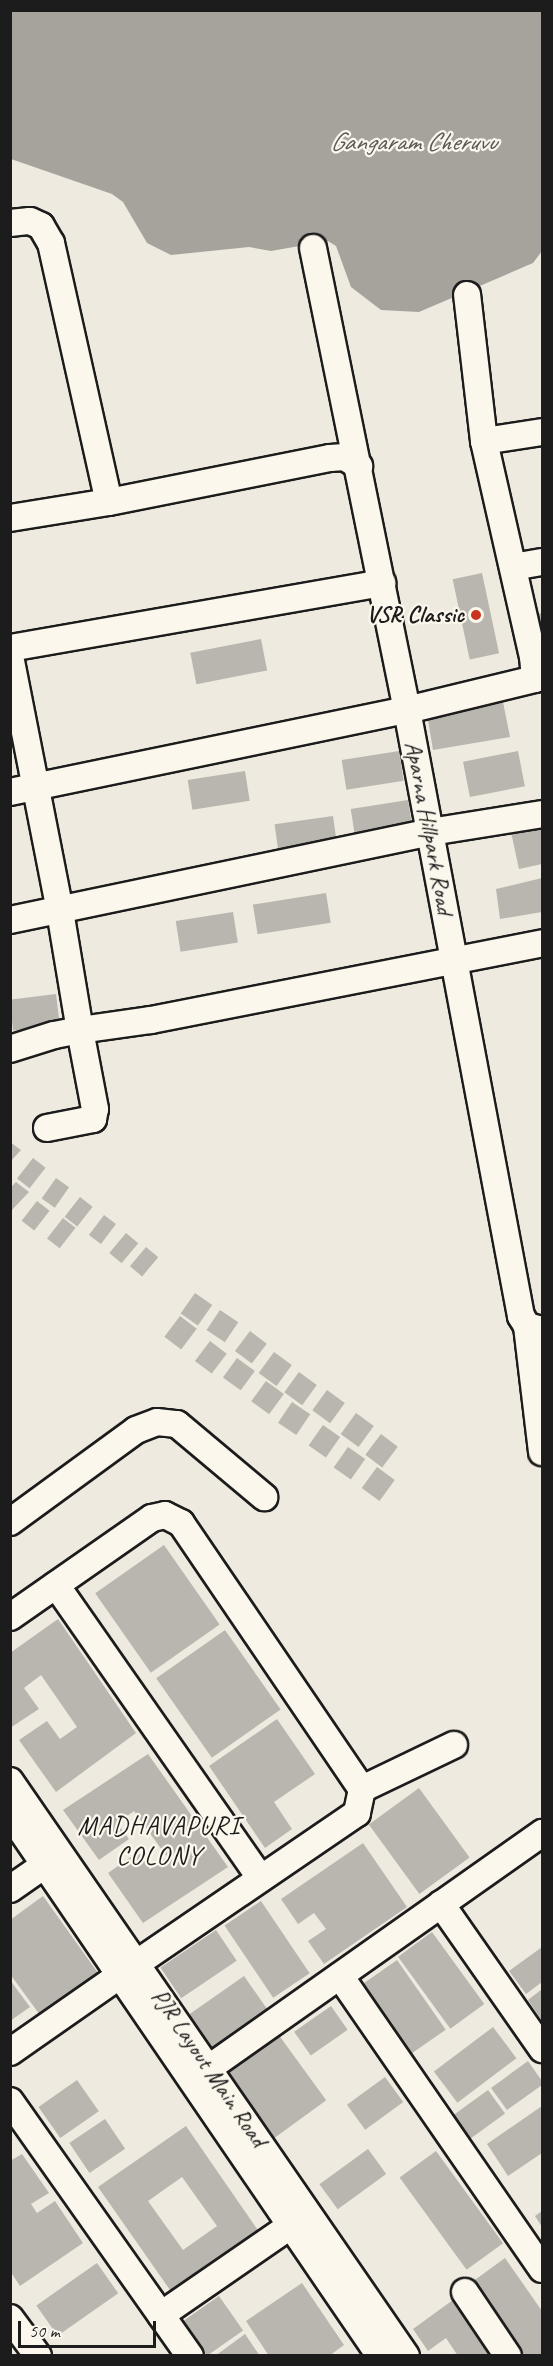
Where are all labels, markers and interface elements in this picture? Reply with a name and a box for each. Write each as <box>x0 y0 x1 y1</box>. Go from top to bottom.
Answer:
water label: Gangaram Cheruvu <box>330 126 496 158</box>
place label: VSR Classic <box>366 601 464 629</box>
marker: VSR Classic <box>469 608 483 622</box>
street label: Aparna Hillpark Road <box>398 739 460 917</box>
district label: MADHAVAPURI COLONY <box>77 1810 241 1871</box>
street label: PJR Layout Main Road <box>145 1983 273 2153</box>
scale bar <box>21 2309 159 2347</box>
text: 50 m <box>29 2320 60 2342</box>

